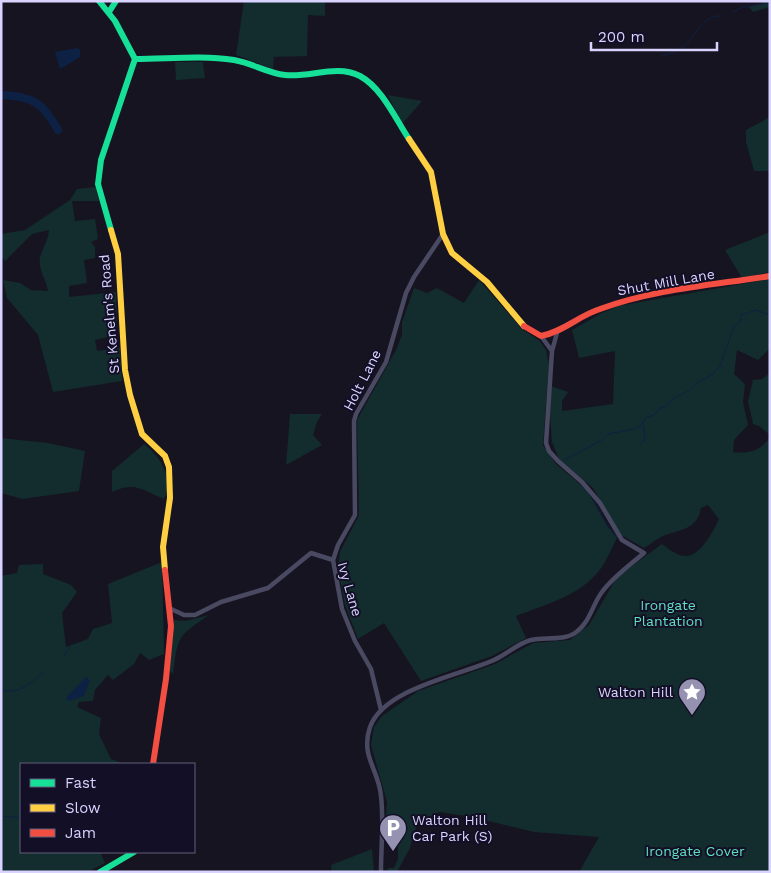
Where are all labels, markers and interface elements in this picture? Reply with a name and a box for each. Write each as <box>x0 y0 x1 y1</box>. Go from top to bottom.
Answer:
scale bar <box>591 20 717 52</box>
text: 200 m <box>598 28 645 46</box>
street label: St Kenelm's Road <box>96 254 122 374</box>
street label: Shut Mill Lane <box>616 266 716 298</box>
street label: Holt Lane <box>340 347 384 413</box>
street label: Ivy Lane <box>335 560 365 618</box>
park label: Irongate Plantation <box>633 597 703 629</box>
place icon: Walton Hill <box>677 677 707 716</box>
place label: Walton Hill <box>598 684 674 700</box>
legend <box>20 763 195 853</box>
text: Fast <box>65 774 97 792</box>
text: Slow <box>65 799 101 817</box>
place label: Walton Hill Car Park (S) <box>412 812 492 844</box>
parking icon: Walton Hill Car Park (S) <box>378 813 408 852</box>
text: Jam <box>65 824 96 842</box>
park label: Irongate Cover <box>645 843 745 859</box>

